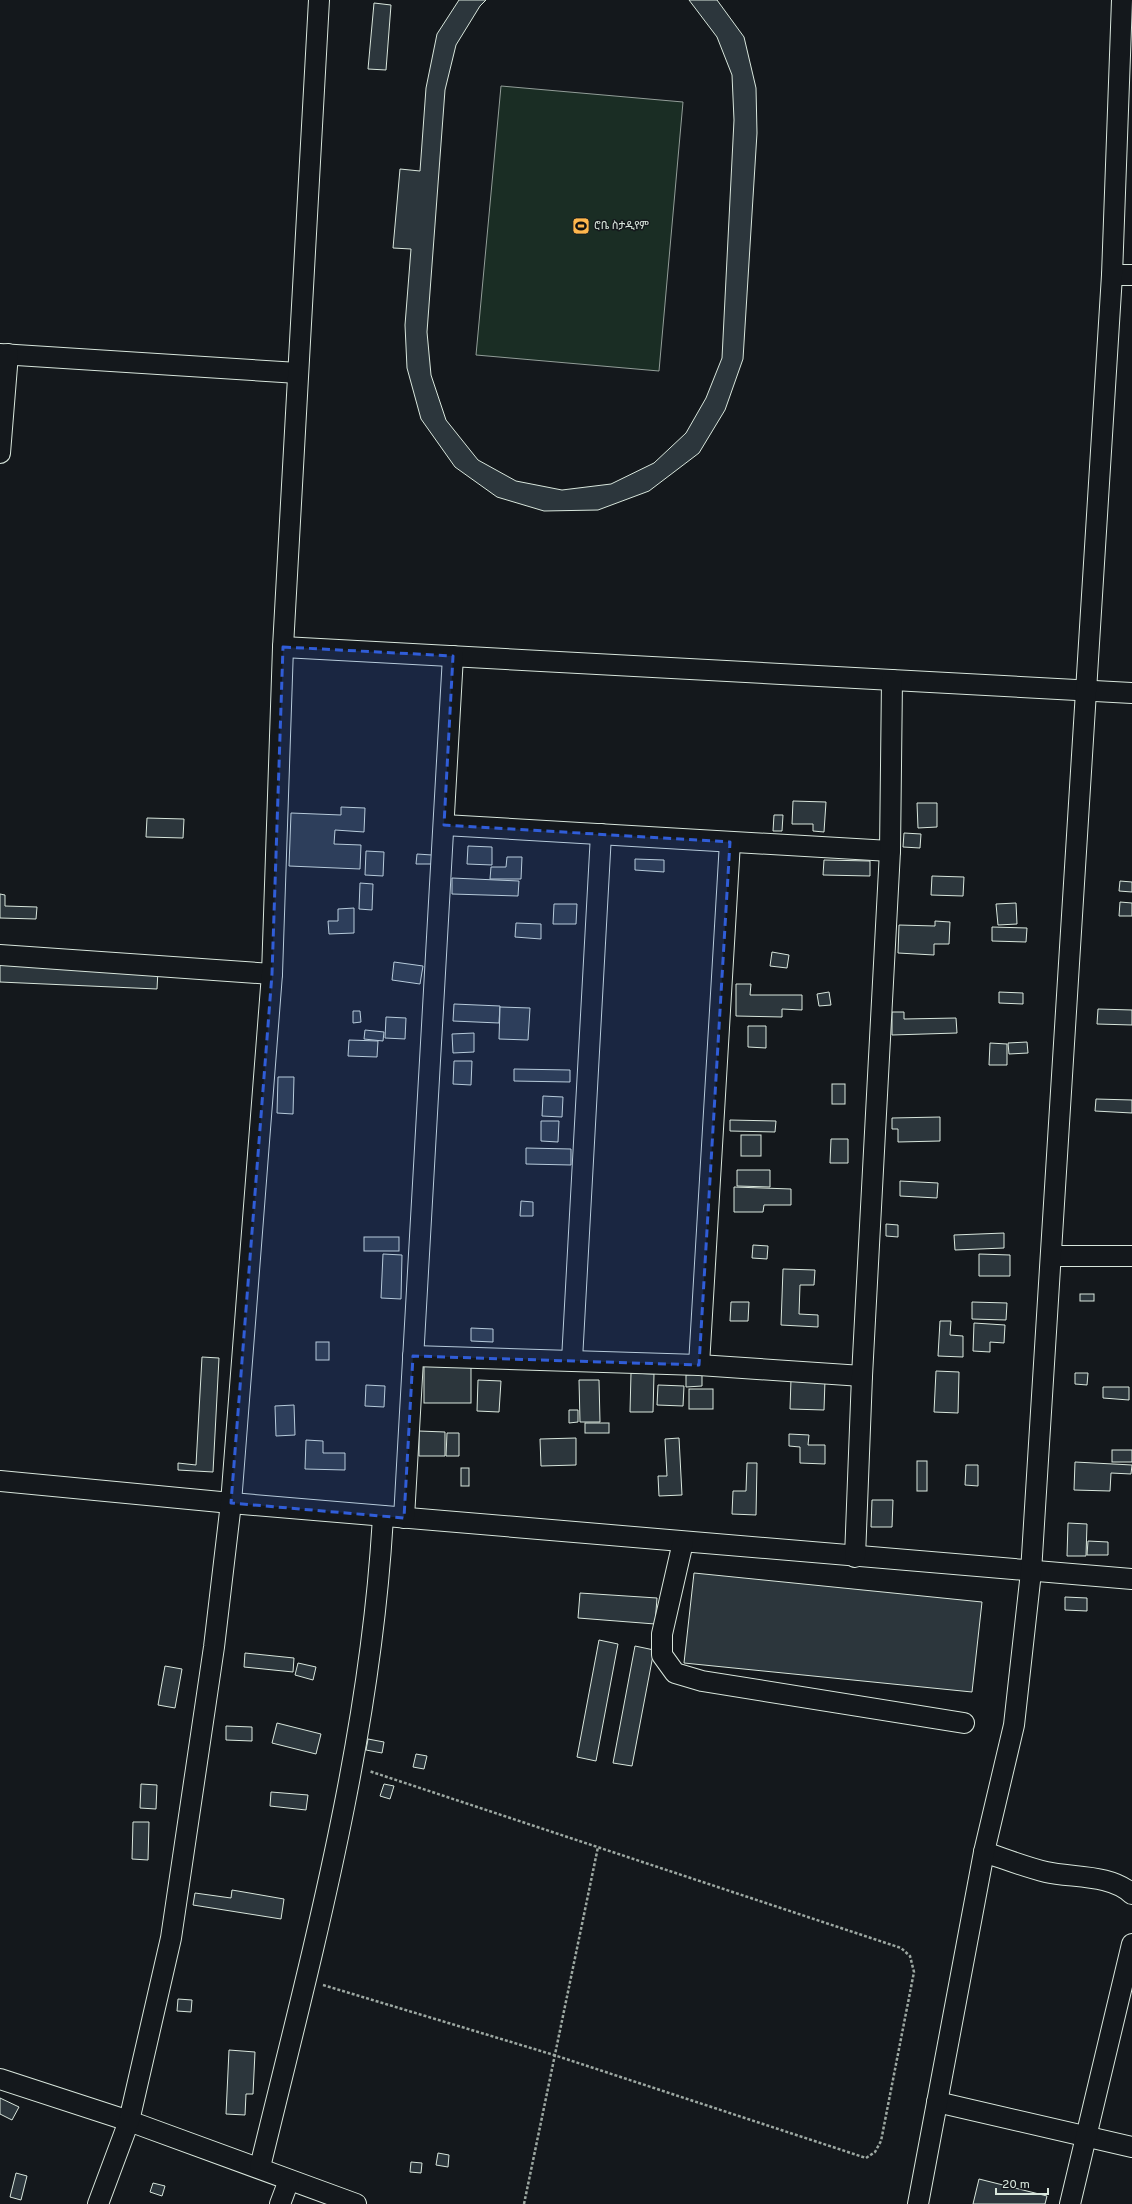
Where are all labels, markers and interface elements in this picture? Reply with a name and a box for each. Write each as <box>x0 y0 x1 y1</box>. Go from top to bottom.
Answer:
sports icon: ሮቤ ስታዲየም <box>571 216 591 236</box>
place label: ሮቤ ስታዲየም <box>594 219 649 233</box>
scale bar <box>996 2170 1048 2196</box>
text: 20 m <box>1002 2177 1030 2193</box>

